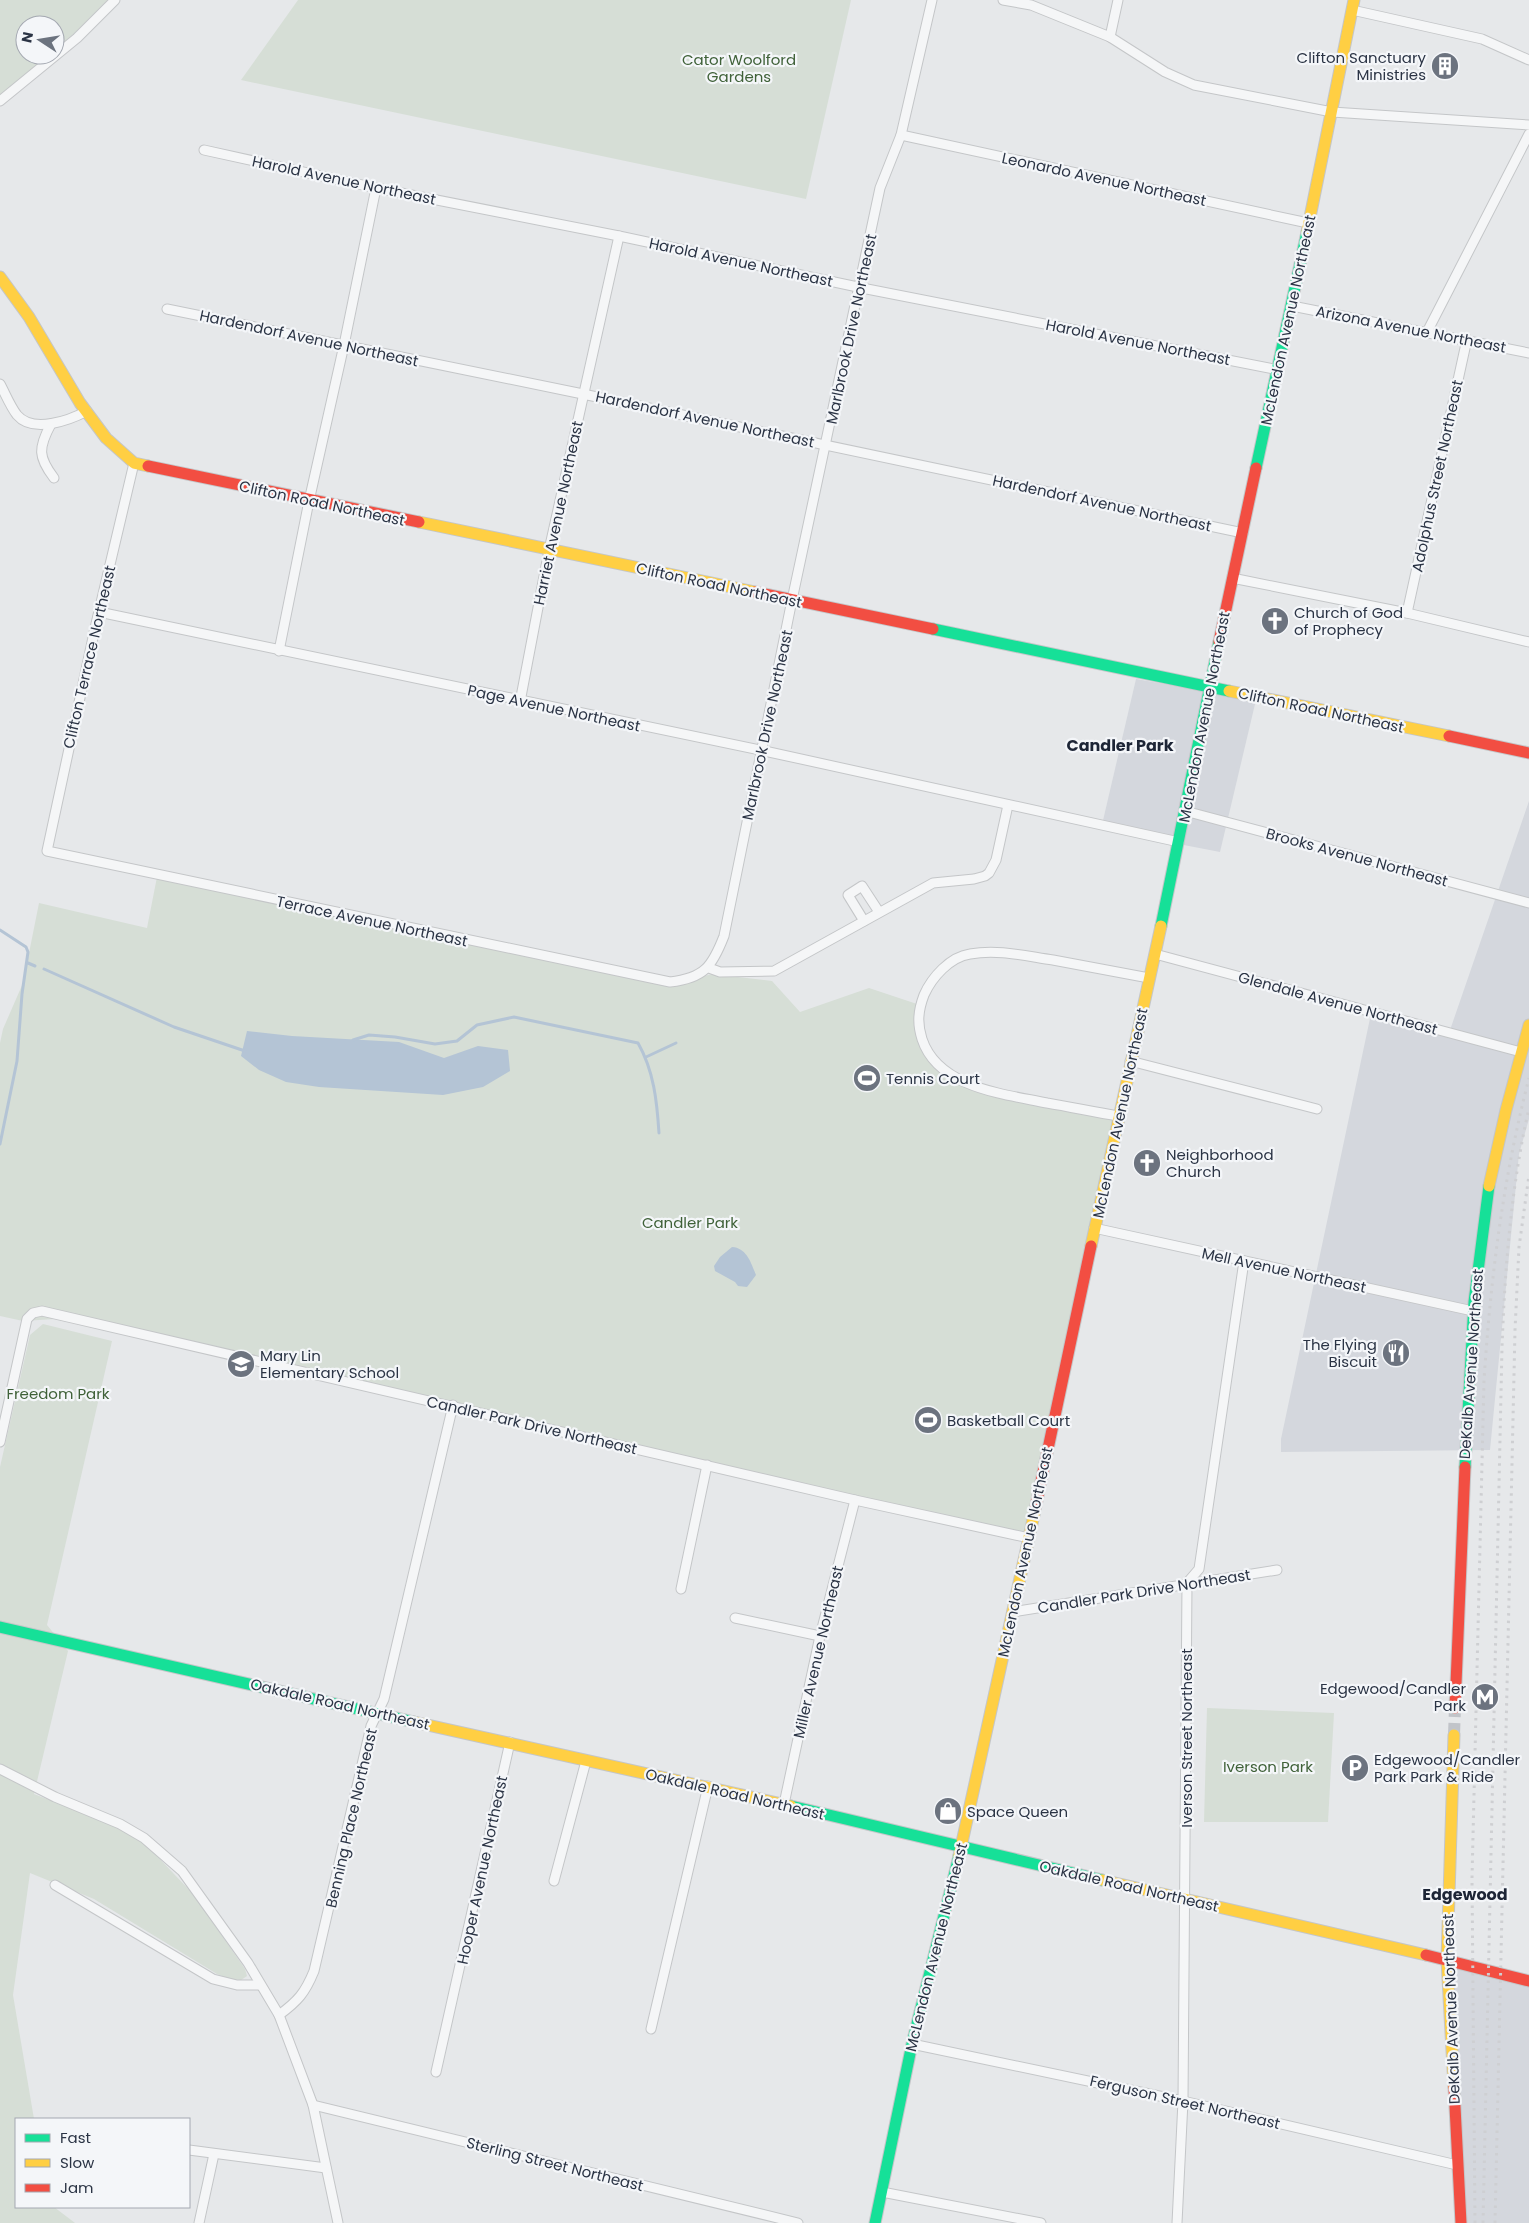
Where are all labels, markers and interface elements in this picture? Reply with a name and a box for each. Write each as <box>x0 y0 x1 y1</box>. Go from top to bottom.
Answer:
north arrow <box>15 15 65 65</box>
text: N <box>16 30 38 45</box>
place label: Clifton Sanctuary Ministries <box>1297 47 1427 85</box>
park label: Cator Woolford Gardens <box>682 49 796 87</box>
building icon: Clifton Sanctuary Ministries <box>1430 51 1460 81</box>
street label: Leonardo Avenue Northeast <box>1000 147 1208 211</box>
street label: Harold Avenue Northeast <box>250 150 438 210</box>
street label: McLendon Avenue Northeast <box>1255 213 1321 427</box>
street label: Harold Avenue Northeast <box>647 232 835 292</box>
street label: Marlbrook Drive Northeast <box>821 232 881 426</box>
street label: Arizona Avenue Northeast <box>1314 300 1508 358</box>
street label: Hardendorf Avenue Northeast <box>198 305 420 371</box>
street label: Harold Avenue Northeast <box>1044 314 1232 370</box>
street label: Adolphus Street Northeast <box>1406 378 1468 574</box>
street label: Hardendorf Avenue Northeast <box>594 386 816 452</box>
street label: Harriet Avenue Northeast <box>528 419 588 607</box>
street label: Hardendorf Avenue Northeast <box>991 470 1213 536</box>
street label: Clifton Road Northeast <box>237 475 407 531</box>
street label: Clifton Road Northeast <box>634 557 804 613</box>
street label: Clifton Terrace Northeast <box>58 563 120 751</box>
place label: Church of God of Prophecy <box>1294 602 1403 640</box>
church icon: Church of God of Prophecy <box>1260 606 1290 636</box>
street label: McLendon Avenue Northeast <box>1173 610 1235 824</box>
street label: Marlbrook Drive Northeast <box>737 628 797 822</box>
street label: Page Avenue Northeast <box>466 679 642 737</box>
street label: Clifton Road Northeast <box>1236 682 1406 738</box>
district label: Candler Park <box>1066 734 1174 757</box>
street label: Brooks Avenue Northeast <box>1264 823 1450 891</box>
street label: Terrace Avenue Northeast <box>274 890 470 952</box>
street label: Glendale Avenue Northeast <box>1236 966 1440 1040</box>
street label: McLendon Avenue Northeast <box>1087 1006 1153 1220</box>
sports icon: Tennis Court <box>852 1063 882 1093</box>
place label: Tennis Court <box>886 1068 980 1089</box>
place label: Neighborhood Church <box>1166 1144 1274 1182</box>
church icon: Neighborhood Church <box>1132 1148 1162 1178</box>
park label: Candler Park <box>642 1212 738 1233</box>
street label: Mell Avenue Northeast <box>1200 1242 1368 1298</box>
street label: DeKalb Avenue Northeast <box>1454 1268 1488 1460</box>
place label: The Flying Biscuit <box>1303 1334 1377 1372</box>
restaurant icon: The Flying Biscuit <box>1381 1338 1411 1368</box>
place label: Mary Lin Elementary School <box>260 1345 399 1383</box>
school or university icon: Mary Lin Elementary School <box>226 1349 256 1379</box>
park label: Freedom Park <box>6 1383 110 1404</box>
street label: Candler Park Drive Northeast <box>425 1391 639 1459</box>
sports icon: Basketball Court <box>913 1405 943 1435</box>
place label: Basketball Court <box>947 1410 1070 1431</box>
street label: McLendon Avenue Northeast <box>992 1445 1058 1659</box>
street label: Miller Avenue Northeast <box>788 1564 848 1740</box>
street label: Candler Park Drive Northeast <box>1036 1564 1252 1618</box>
street label: Iverson Street Northeast <box>1176 1648 1197 1828</box>
street label: Oakdale Road Northeast <box>248 1673 432 1735</box>
place label: Edgewood/Candler Park <box>1320 1678 1466 1716</box>
metro station icon: Edgewood/Candler Park <box>1470 1682 1500 1712</box>
street label: Benning Place Northeast <box>320 1726 382 1910</box>
place label: Edgewood/Candler Park Park & Ride <box>1374 1749 1521 1787</box>
parking icon: Edgewood/Candler Park Park & Ride <box>1340 1753 1370 1783</box>
park label: Iverson Park <box>1223 1756 1313 1777</box>
street label: Oakdale Road Northeast <box>643 1763 827 1825</box>
street label: Hooper Avenue Northeast <box>452 1774 512 1966</box>
shop icon: Space Queen <box>933 1796 963 1826</box>
place label: Space Queen <box>967 1801 1068 1822</box>
street label: McLendon Avenue Northeast <box>900 1840 972 2054</box>
street label: Oakdale Road Northeast <box>1037 1855 1221 1917</box>
district label: Edgewood <box>1422 1883 1508 1906</box>
street label: DeKalb Avenue Northeast <box>1437 1913 1465 2105</box>
street label: Ferguson Street Northeast <box>1088 2070 1282 2134</box>
legend <box>15 2118 190 2208</box>
text: Fast <box>60 2127 91 2148</box>
street label: Sterling Street Northeast <box>464 2132 646 2196</box>
text: Slow <box>60 2152 95 2173</box>
text: Jam <box>60 2177 94 2198</box>

